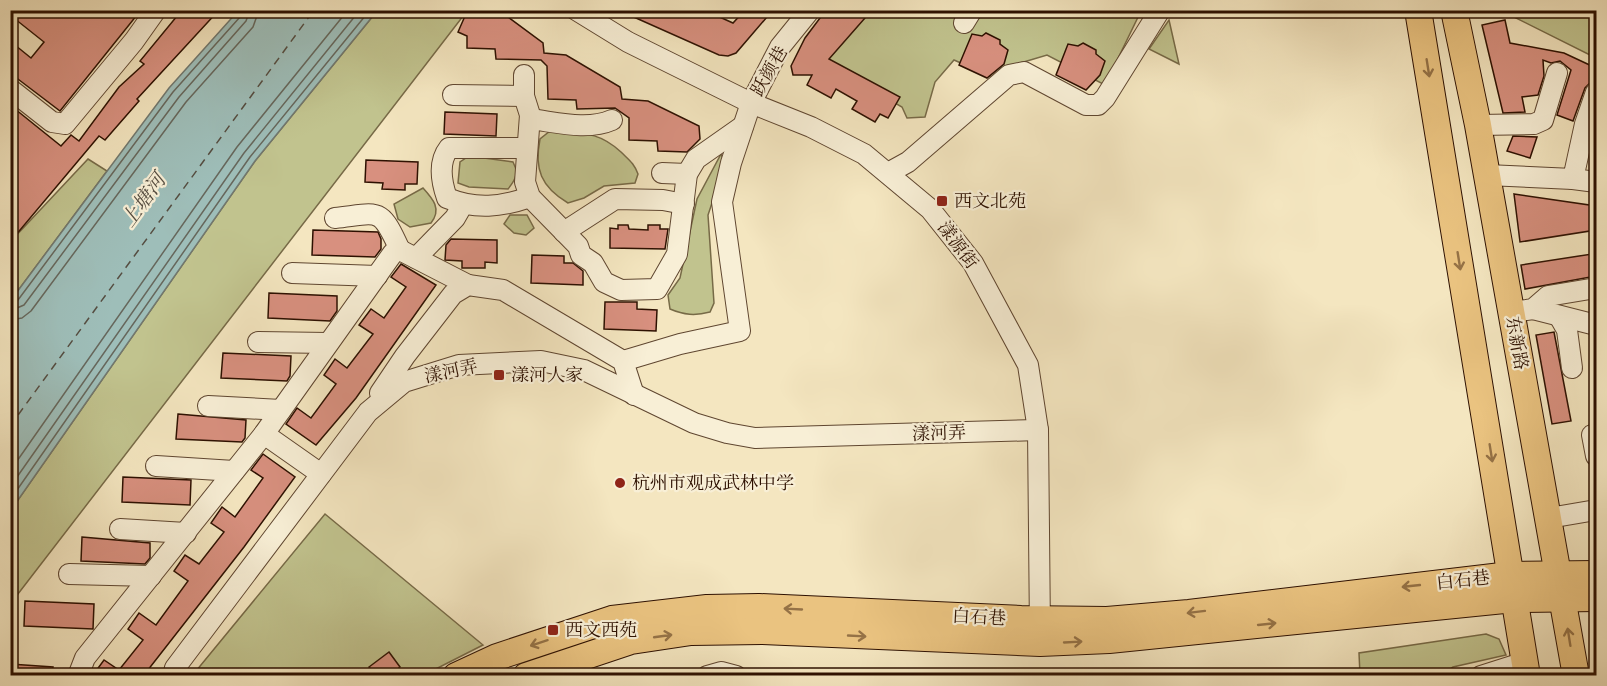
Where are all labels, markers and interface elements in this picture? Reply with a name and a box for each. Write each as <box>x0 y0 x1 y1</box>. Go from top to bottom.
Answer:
street label: 跃颜巷 <box>746 42 792 100</box>
one-way arrow <box>1422 58 1433 78</box>
water label: 上塘河 <box>116 166 172 231</box>
place label: 西文北苑 <box>954 190 1026 212</box>
marker: 西文北苑 <box>935 194 949 208</box>
street label: 漾源街 <box>933 217 983 273</box>
one-way arrow <box>1454 250 1465 270</box>
street label: 东新路 <box>1501 315 1533 371</box>
street label: 漾河弄 <box>422 355 480 387</box>
place label: 漾河人家 <box>511 364 583 386</box>
marker: 漾河人家 <box>492 368 506 382</box>
street label: 漾河弄 <box>912 421 966 445</box>
one-way arrow <box>1485 443 1496 462</box>
place label: 杭州市观成武林中学 <box>632 472 794 494</box>
marker: 杭州市观成武林中学 <box>613 476 627 490</box>
street label: 白石巷 <box>1435 566 1491 594</box>
one-way arrow <box>1401 581 1421 592</box>
one-way arrow <box>783 603 803 614</box>
street label: 白石巷 <box>951 605 1007 629</box>
one-way arrow <box>1187 607 1207 618</box>
one-way arrow <box>1257 618 1277 629</box>
place label: 西文西苑 <box>565 619 637 641</box>
marker: 西文西苑 <box>546 623 560 637</box>
one-way arrow <box>1564 628 1575 648</box>
one-way arrow <box>847 630 867 641</box>
one-way arrow <box>652 631 672 642</box>
one-way arrow <box>1062 636 1082 647</box>
one-way arrow <box>530 639 549 650</box>

